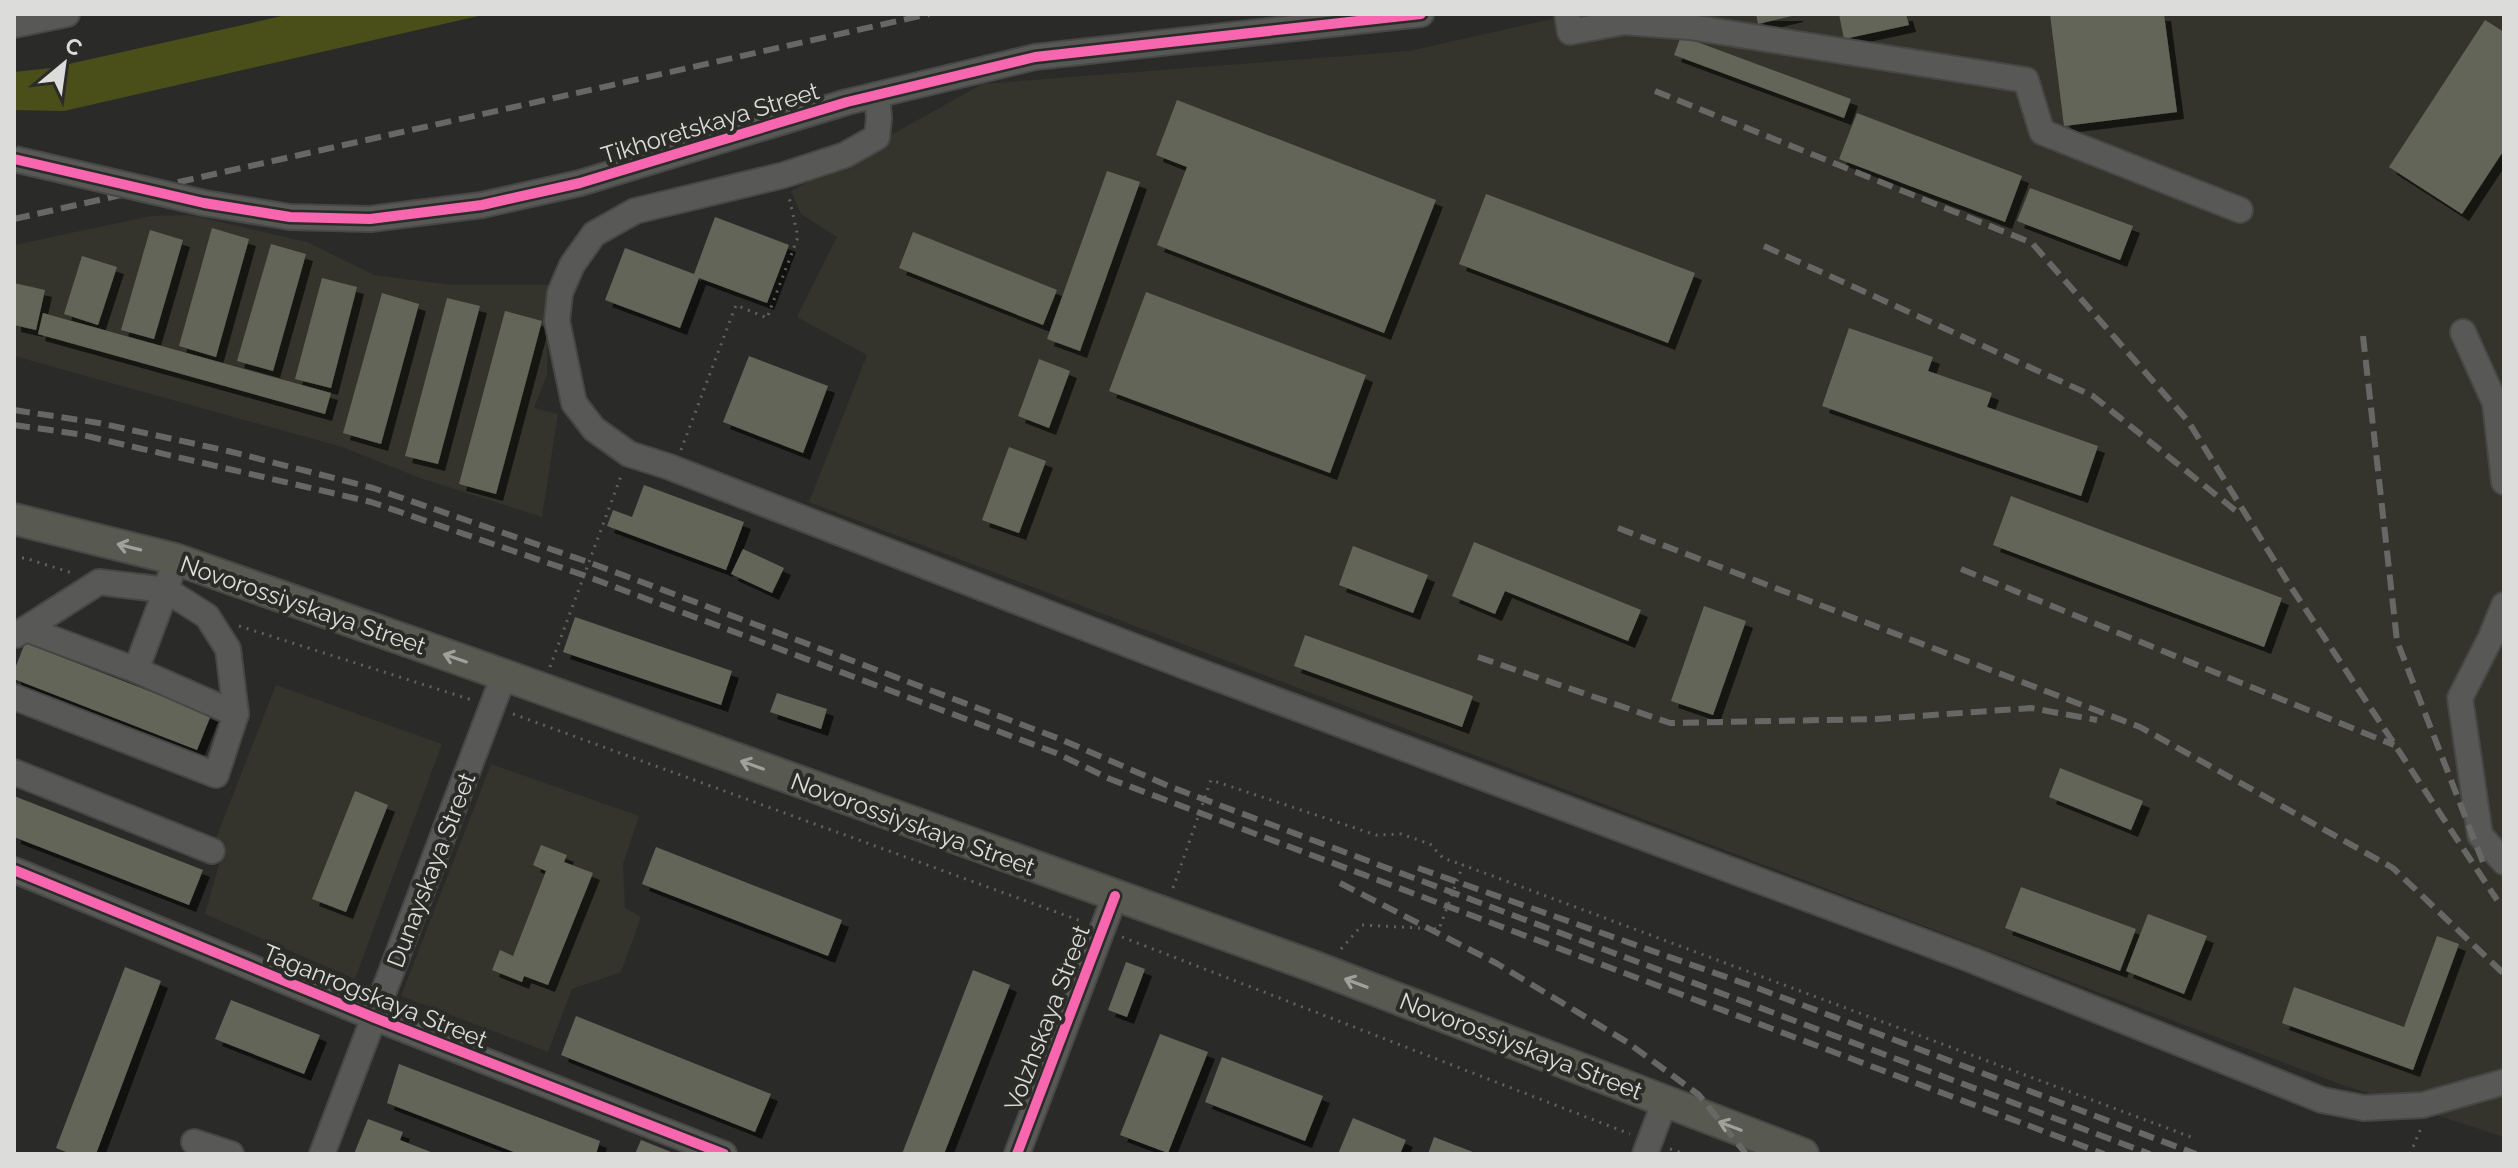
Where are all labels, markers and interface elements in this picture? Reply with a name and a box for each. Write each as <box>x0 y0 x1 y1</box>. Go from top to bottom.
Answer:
north arrow <box>24 24 104 104</box>
text: С <box>61 31 87 62</box>
street label: Tikhoretskaya Street <box>598 76 822 170</box>
one-way arrow <box>117 539 142 554</box>
street label: Novorossiyskaya Street <box>176 549 430 661</box>
one-way arrow <box>443 650 467 664</box>
one-way arrow <box>740 757 765 772</box>
street label: Novorossiyskaya Street <box>787 766 1039 882</box>
street label: Dunayskaya Street <box>381 769 481 971</box>
street label: Volzhskaya Street <box>998 921 1096 1115</box>
street label: Taganrogskaya Street <box>258 938 492 1054</box>
one-way arrow <box>1344 975 1369 989</box>
street label: Novorossiyskaya Street <box>1396 986 1646 1106</box>
one-way arrow <box>1718 1118 1743 1132</box>

